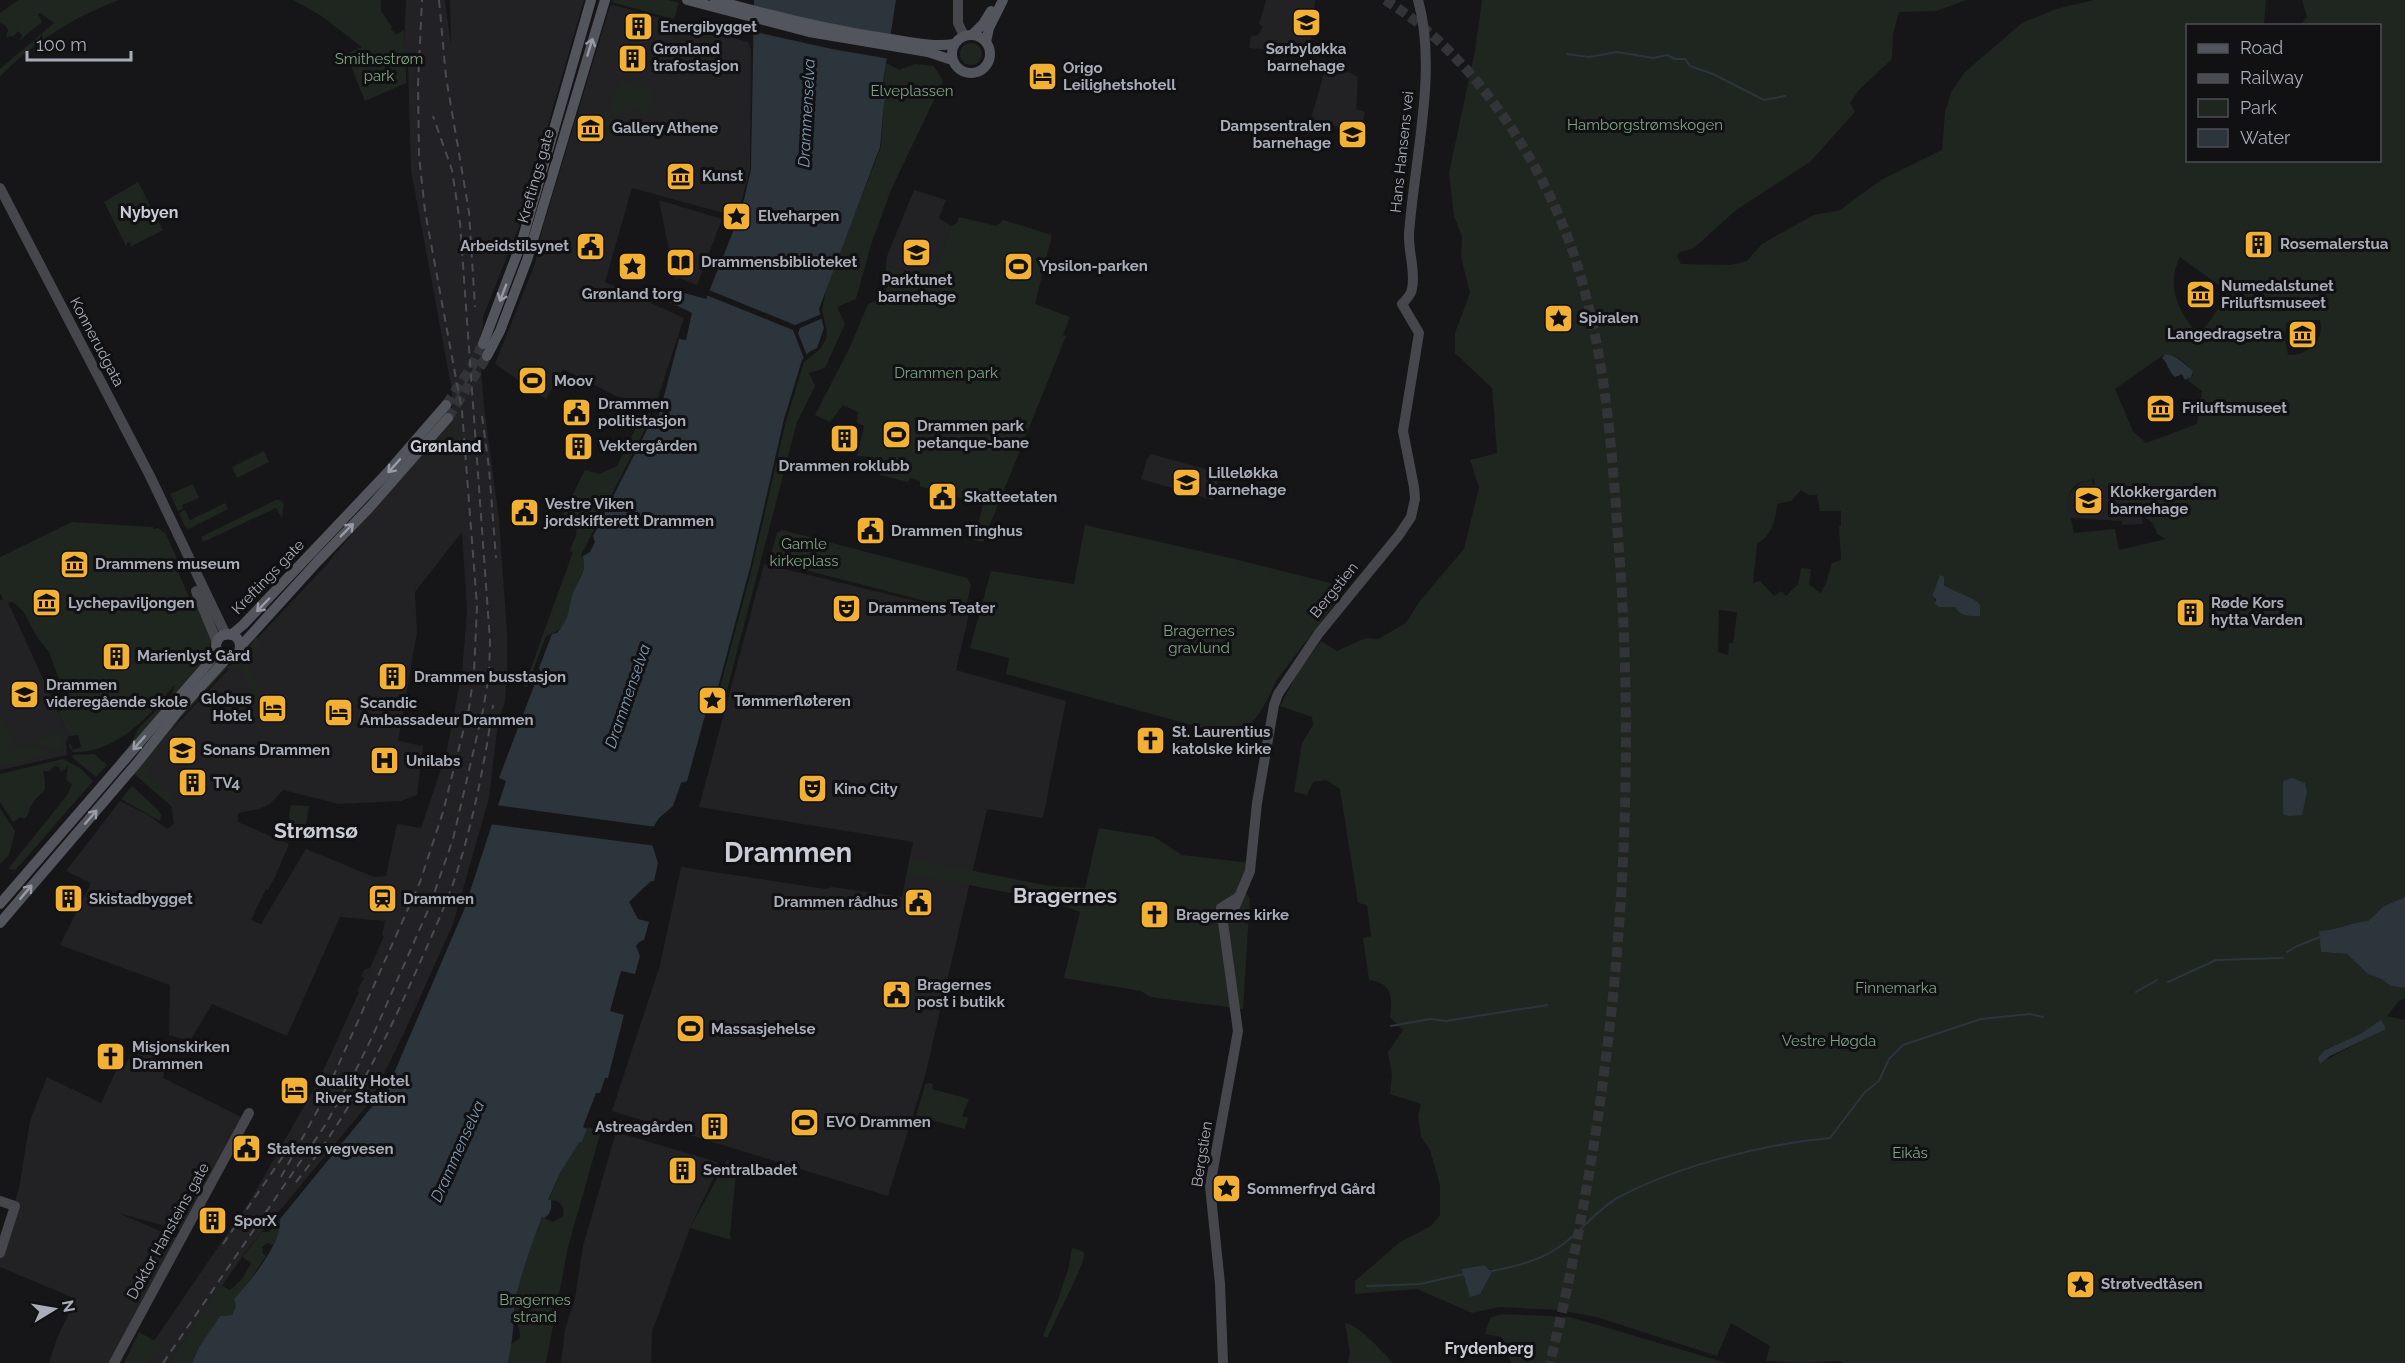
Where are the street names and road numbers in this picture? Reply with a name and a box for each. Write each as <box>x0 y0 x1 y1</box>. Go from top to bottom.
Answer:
street label: Hans Hansens vei <box>1387 90 1417 214</box>
street label: Kreftings gate <box>514 127 558 225</box>
street label: Konnerudgata <box>66 294 128 390</box>
street label: Kreftings gate <box>228 536 308 618</box>
street label: Bergstien <box>1306 559 1362 621</box>
street label: Bergstien <box>1188 1120 1216 1188</box>
street label: Doktor Hansteins gate <box>123 1159 213 1302</box>

